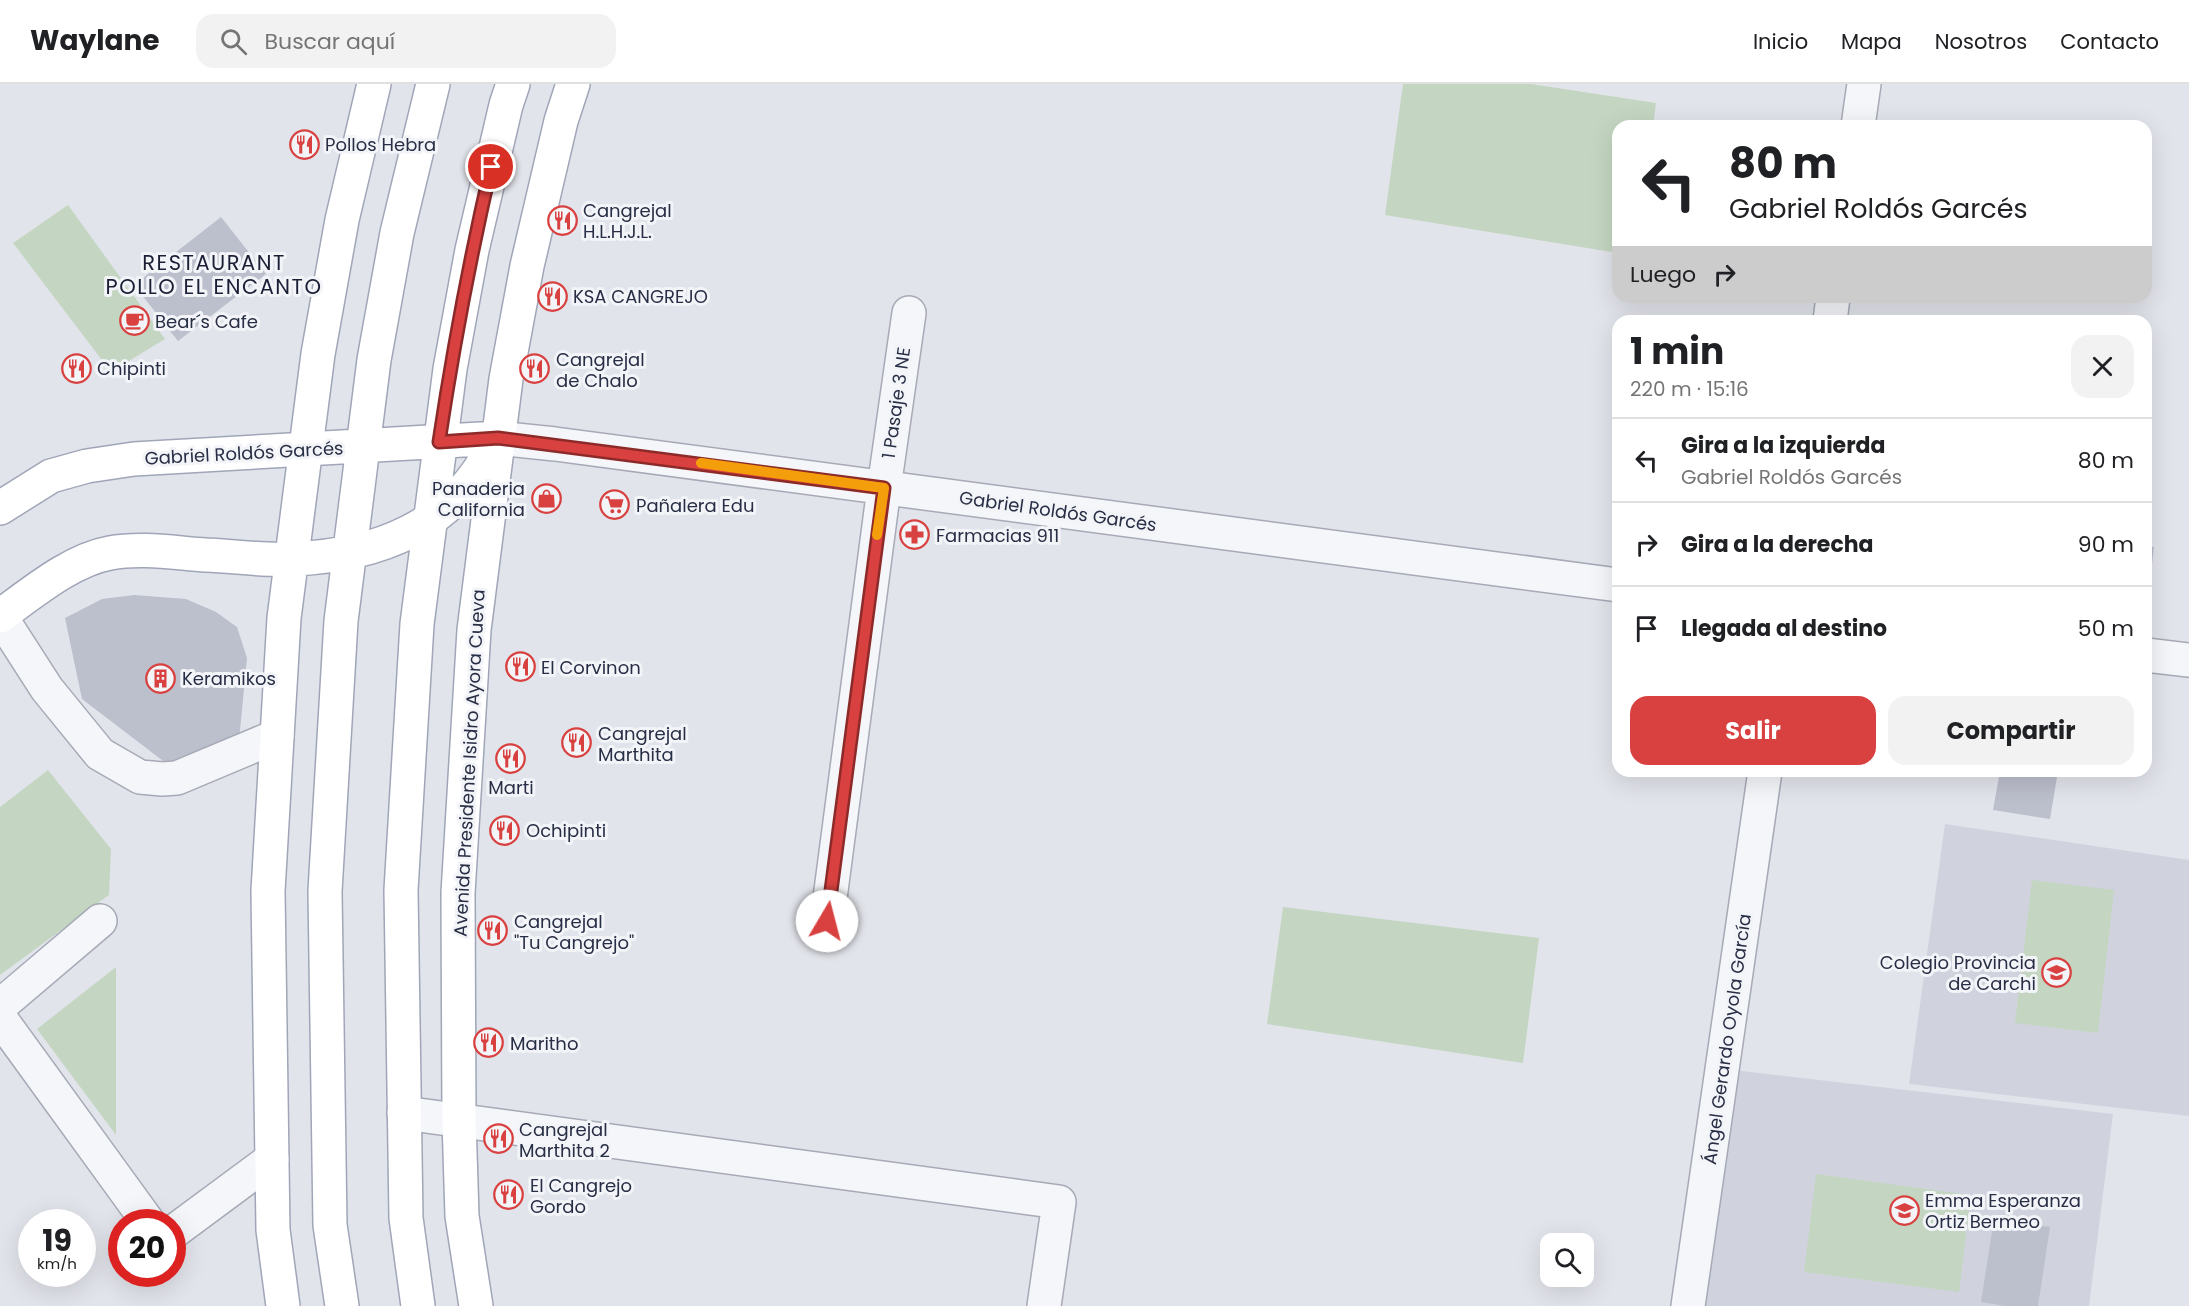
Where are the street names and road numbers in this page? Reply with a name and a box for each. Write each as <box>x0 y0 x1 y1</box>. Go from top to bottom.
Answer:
street label: 1 Pasaje 3 NE <box>876 346 916 460</box>
street label: Gabriel Roldós Garcés <box>144 435 344 471</box>
street label: Gabriel Roldós Garcés <box>958 485 1158 537</box>
street label: Avenida Presidente Isidro Ayora Cueva <box>447 589 491 937</box>
street label: Ángel Gerardo Oyola García <box>1697 912 1757 1166</box>

